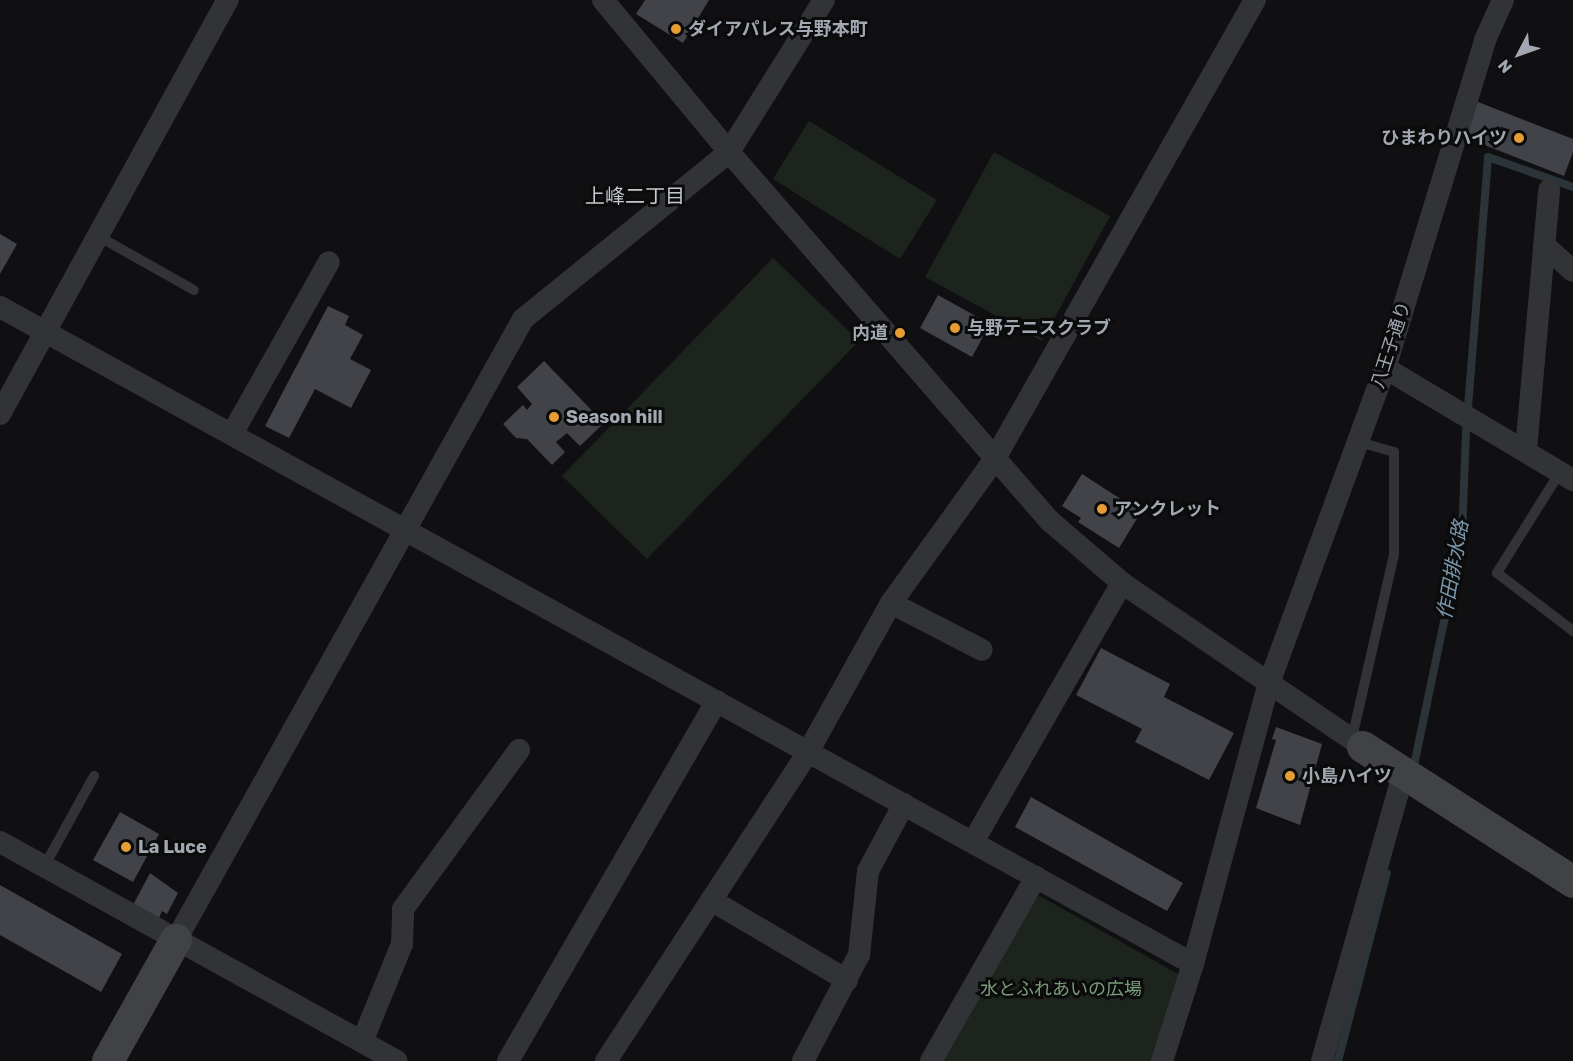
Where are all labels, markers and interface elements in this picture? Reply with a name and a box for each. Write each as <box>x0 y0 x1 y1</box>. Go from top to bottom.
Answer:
place label: ダイアパレス与野本町 <box>688 18 868 40</box>
marker: ダイアパレス与野本町 <box>669 22 683 36</box>
north arrow <box>1489 24 1549 84</box>
text: N <box>1494 56 1516 77</box>
place label: ひまわりハイツ <box>1381 127 1507 149</box>
marker: ひまわりハイツ <box>1512 131 1526 145</box>
district label: 上峰二丁目 <box>585 184 685 208</box>
street label: 八王子通り <box>1367 299 1415 391</box>
place label: 与野テニスクラブ <box>967 317 1111 339</box>
marker: 与野テニスクラブ <box>948 321 962 335</box>
place label: 内道 <box>852 322 888 344</box>
marker: 内道 <box>893 326 907 340</box>
place label: Season hill <box>566 406 663 428</box>
marker: Season hill <box>547 410 561 424</box>
place label: アンクレット <box>1114 498 1222 520</box>
marker: アンクレット <box>1095 502 1109 516</box>
water label: 作田排水路 <box>1432 519 1474 621</box>
place label: 小島ハイツ <box>1302 765 1392 787</box>
marker: 小島ハイツ <box>1283 769 1297 783</box>
place label: La Luce <box>138 836 207 858</box>
marker: La Luce <box>119 840 133 854</box>
park label: 水とふれあいの広場 <box>980 978 1142 1000</box>

